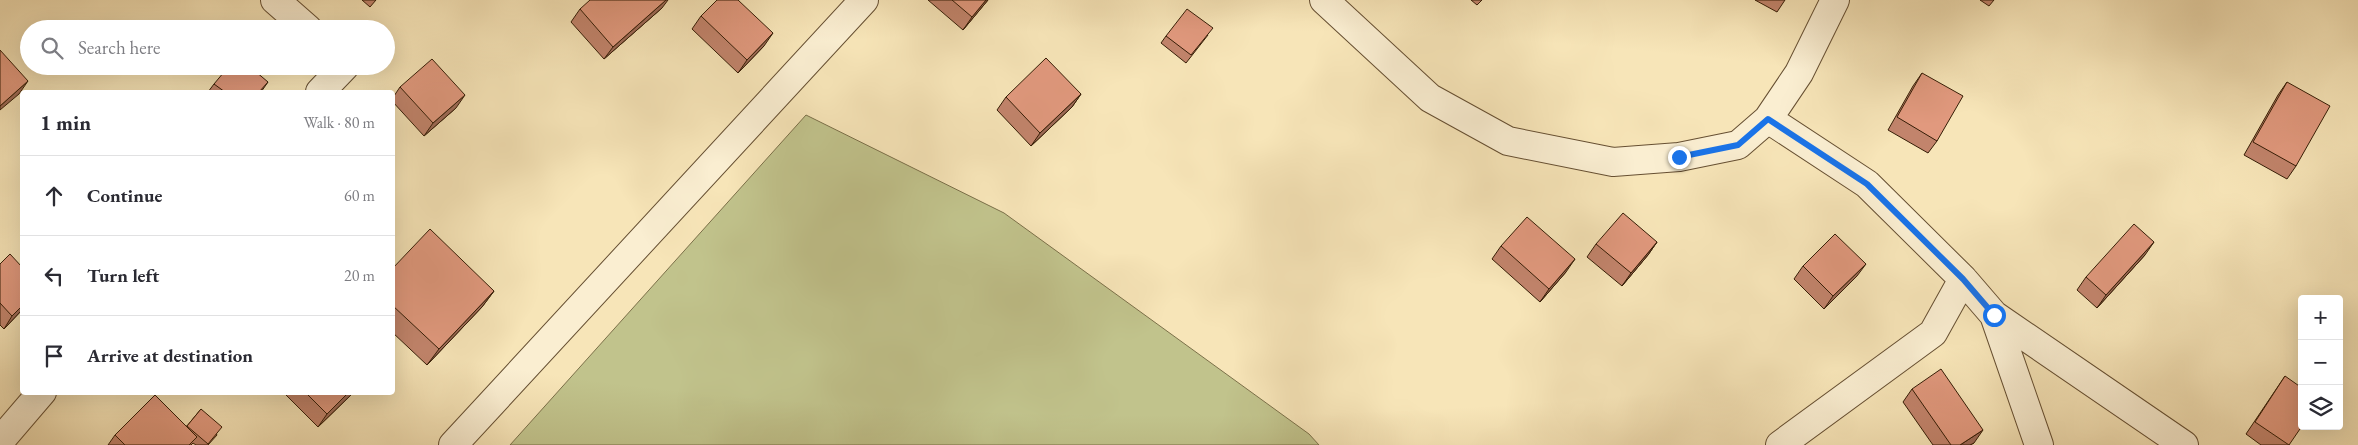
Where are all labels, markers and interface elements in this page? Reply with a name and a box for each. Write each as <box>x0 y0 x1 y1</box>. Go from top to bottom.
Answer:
search box <box>20 20 395 75</box>
icon: search <box>38 34 66 62</box>
text: Search here <box>78 35 160 60</box>
text: 1 min <box>40 109 91 136</box>
text: Walk · 80 m <box>304 112 375 133</box>
route end <box>1668 146 1691 169</box>
icon: ahead <box>40 182 68 210</box>
text: Continue <box>87 183 162 208</box>
text: 60 m <box>344 185 375 206</box>
icon: left <box>40 262 68 290</box>
text: Turn left <box>87 263 159 288</box>
text: 20 m <box>344 265 375 286</box>
map controls <box>2298 295 2343 430</box>
button: + <box>2298 295 2343 340</box>
route start <box>1983 304 2006 327</box>
button: − <box>2298 340 2343 385</box>
icon: arrive <box>40 342 68 370</box>
text: Arrive at destination <box>87 343 253 368</box>
button: layers <box>2298 385 2343 430</box>

